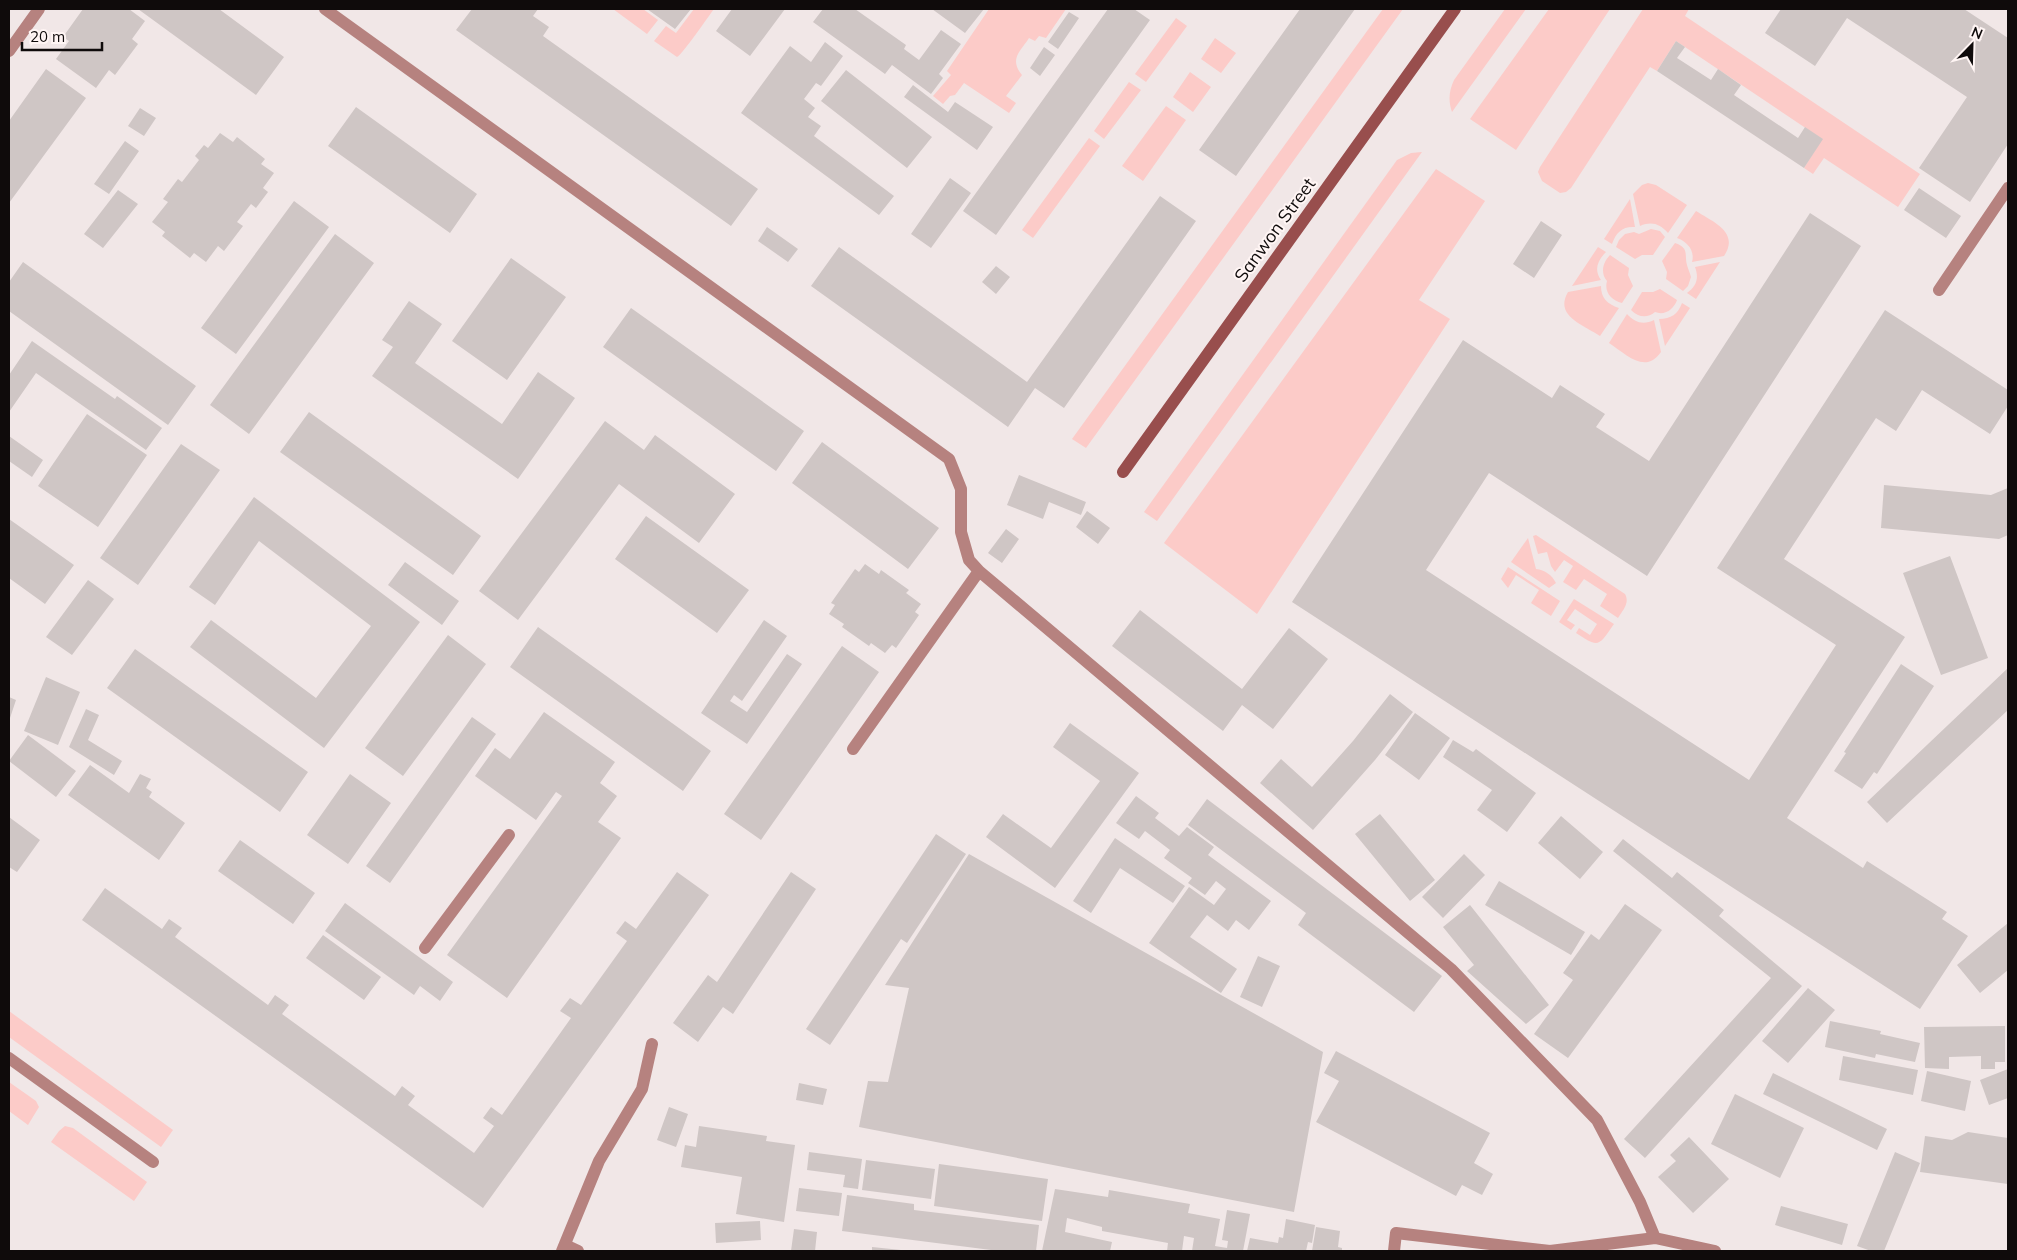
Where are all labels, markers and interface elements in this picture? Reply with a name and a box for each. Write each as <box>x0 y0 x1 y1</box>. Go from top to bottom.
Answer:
scale bar <box>22 20 102 52</box>
north arrow <box>1947 20 1997 70</box>
text: N <box>1969 23 1985 43</box>
text: 20 m <box>30 27 65 46</box>
street label: Sanwon Street <box>1229 173 1320 286</box>

